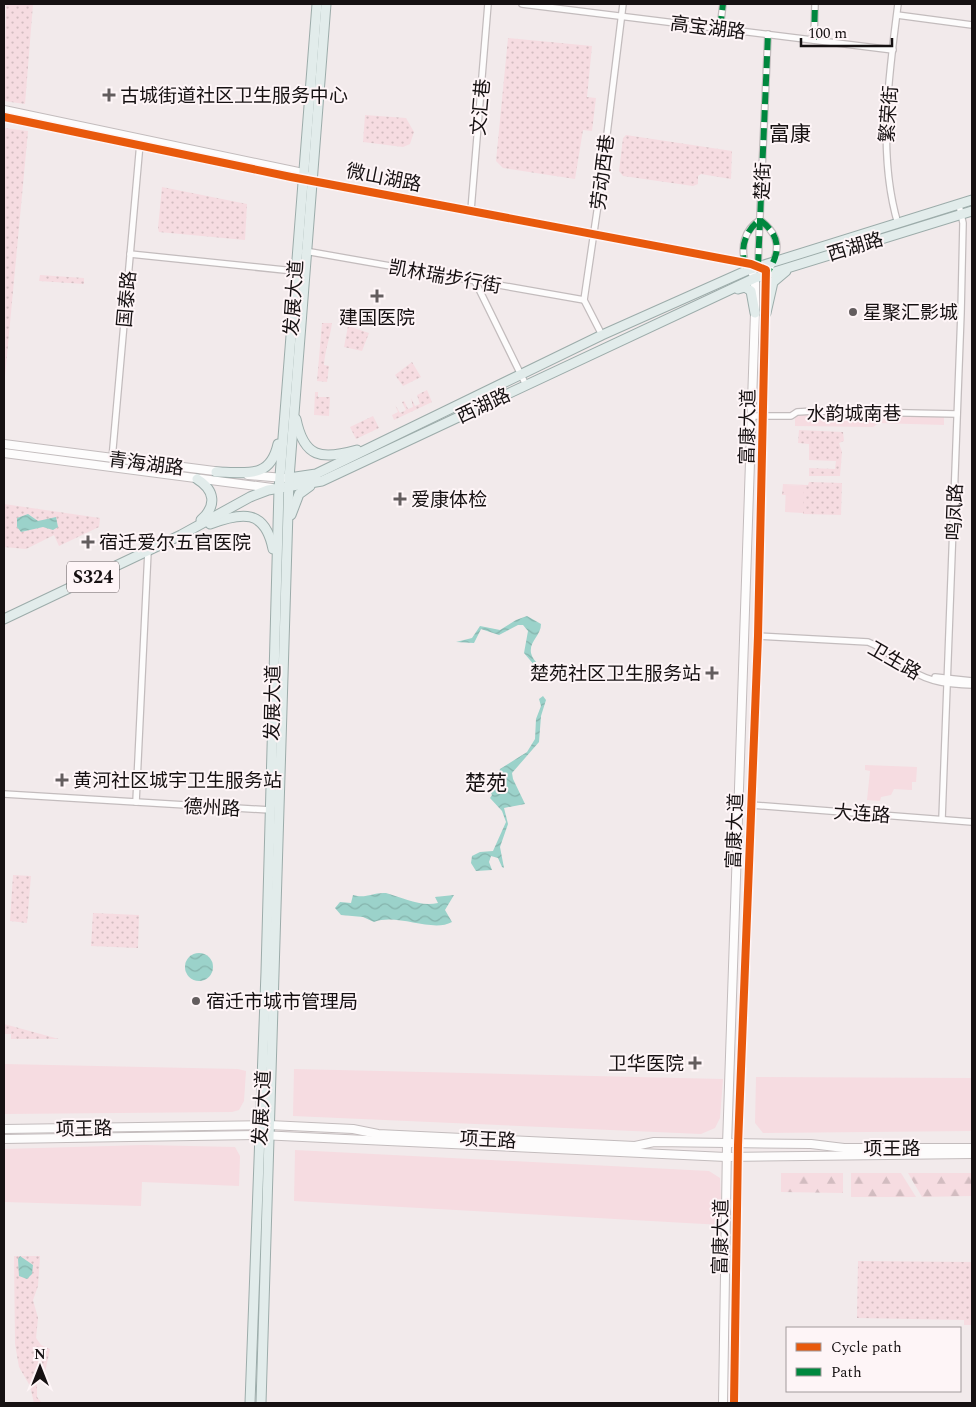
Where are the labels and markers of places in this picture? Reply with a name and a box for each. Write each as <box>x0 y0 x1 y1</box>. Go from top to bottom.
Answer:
place label: 古城街道社区卫生服务中心 <box>120 82 348 111</box>
marker: 古城街道社区卫生服务中心 <box>102 88 116 102</box>
marker: 建国医院 <box>370 289 384 303</box>
place label: 星聚汇影城 <box>863 299 958 328</box>
place label: 建国医院 <box>339 304 415 333</box>
marker: 星聚汇影城 <box>847 306 859 318</box>
place label: 爱康体检 <box>411 486 487 515</box>
marker: 爱康体检 <box>393 492 407 506</box>
place label: 宿迁爱尔五官医院 <box>99 529 251 558</box>
marker: 宿迁爱尔五官医院 <box>81 535 95 549</box>
place label: 楚苑社区卫生服务站 <box>530 660 701 689</box>
marker: 楚苑社区卫生服务站 <box>705 666 719 680</box>
place label: 黄河社区城宇卫生服务站 <box>73 767 282 796</box>
marker: 黄河社区城宇卫生服务站 <box>55 773 69 787</box>
place label: 宿迁市城市管理局 <box>206 988 358 1017</box>
marker: 宿迁市城市管理局 <box>190 995 202 1007</box>
place label: 卫华医院 <box>608 1050 684 1079</box>
marker: 卫华医院 <box>688 1056 702 1070</box>

